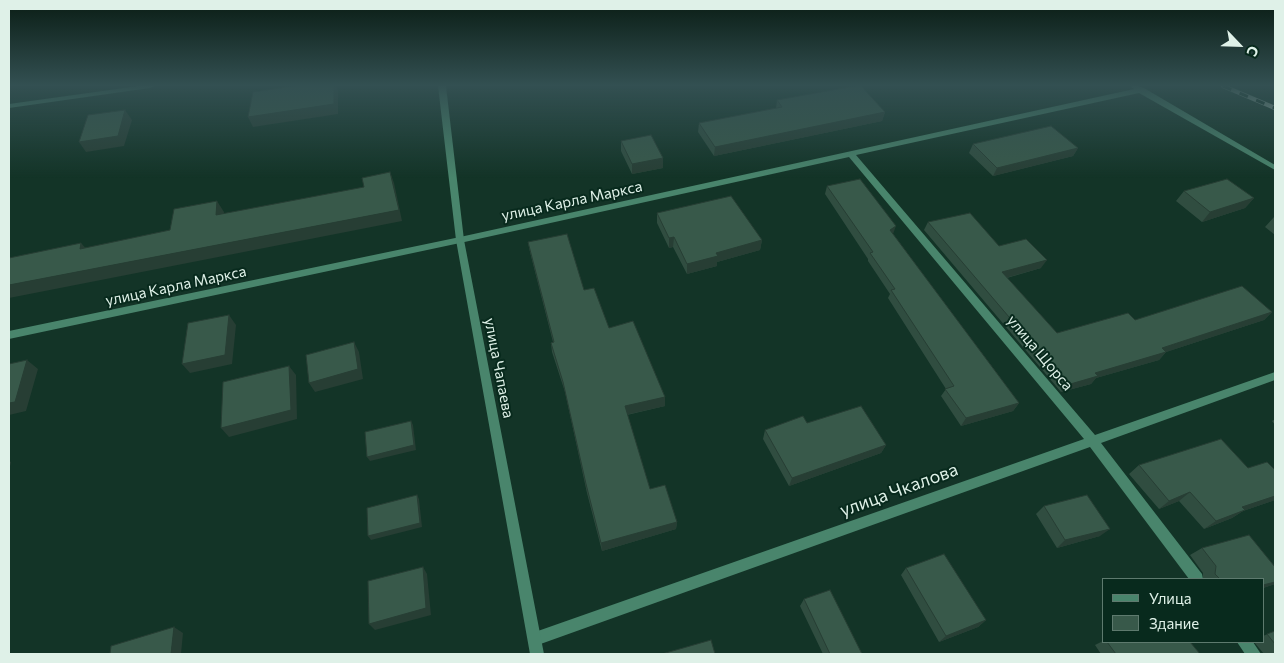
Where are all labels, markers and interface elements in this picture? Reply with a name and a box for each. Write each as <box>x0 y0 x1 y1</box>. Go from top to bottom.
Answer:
north arrow <box>1214 20 1264 70</box>
text: С <box>1243 43 1263 59</box>
street label: улица Карла Маркса <box>500 177 644 225</box>
street label: улица Карла Маркса <box>104 262 248 310</box>
street label: улица Щорса <box>1003 312 1077 394</box>
street label: улица Чапаева <box>480 316 518 420</box>
street label: улица Чкалова <box>837 459 961 521</box>
legend <box>1102 578 1264 643</box>
text: Улица <box>1149 589 1191 607</box>
text: Здание <box>1149 614 1199 632</box>

